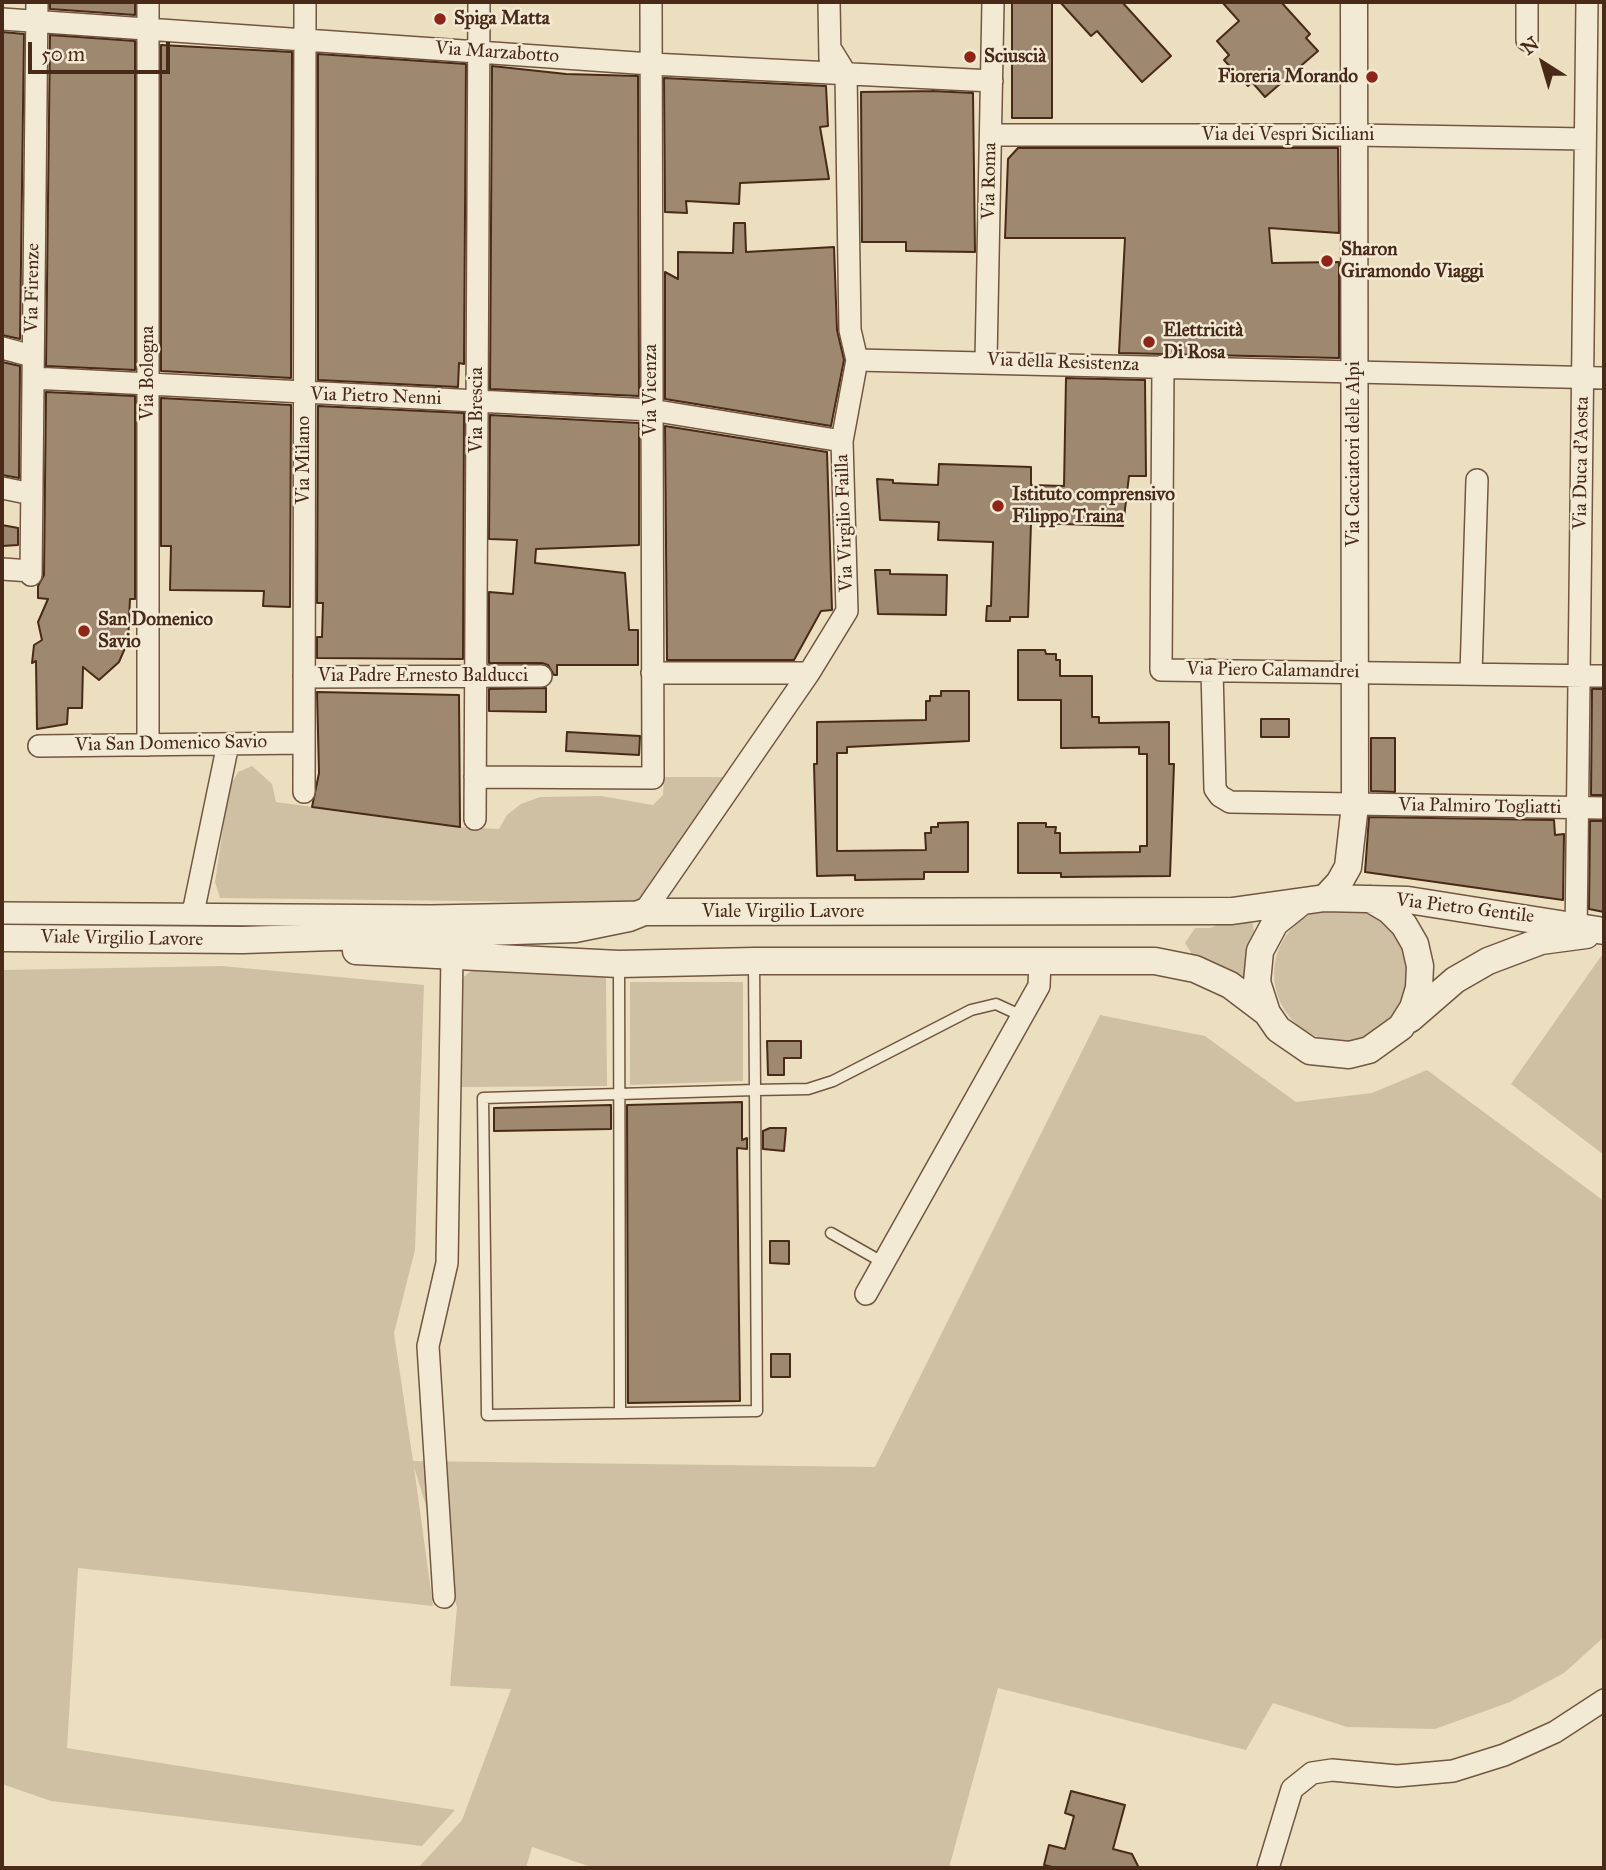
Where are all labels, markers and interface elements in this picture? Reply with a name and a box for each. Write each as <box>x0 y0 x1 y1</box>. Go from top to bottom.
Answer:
place label: Spiga Matta <box>454 8 550 30</box>
marker: Spiga Matta <box>432 11 448 27</box>
scale bar <box>32 28 173 72</box>
north arrow <box>1508 28 1578 98</box>
text: N <box>1517 32 1543 60</box>
street label: Via Marzabotto <box>434 37 560 69</box>
text: 50 m <box>41 41 85 67</box>
place label: Sciuscià <box>984 46 1046 68</box>
marker: Sciuscià <box>962 49 978 65</box>
place label: Fioreria Morando <box>1218 66 1358 88</box>
marker: Fioreria Morando <box>1364 69 1380 85</box>
street label: Via dei Vespri Siciliani <box>1201 124 1375 146</box>
street label: Via Roma <box>978 142 1002 220</box>
place label: Sharon Giramondo Viaggi <box>1341 239 1484 283</box>
street label: Via Firenze <box>21 243 45 333</box>
marker: Sharon Giramondo Viaggi <box>1319 253 1335 269</box>
place label: Elettricità Di Rosa <box>1163 320 1243 364</box>
street label: Via Bologna <box>137 326 159 420</box>
marker: Elettricità Di Rosa <box>1141 334 1157 350</box>
street label: Via Vicenza <box>640 344 662 436</box>
street label: Via della Resistenza <box>986 349 1140 377</box>
street label: Via Cacciatori delle Alpi <box>1343 361 1365 547</box>
street label: Via Brescia <box>466 367 488 453</box>
street label: Via Pietro Nenni <box>310 383 442 411</box>
street label: Via Duca d'Aosta <box>1569 396 1595 530</box>
street label: Via Milano <box>293 416 315 504</box>
street label: Via Virgilio Failla <box>831 454 859 592</box>
place label: Istituto comprensivo Filippo Traina <box>1012 484 1175 528</box>
marker: Istituto comprensivo Filippo Traina <box>990 498 1006 514</box>
place label: San Domenico Savio <box>98 609 213 653</box>
marker: San Domenico Savio <box>76 623 92 639</box>
street label: Via Piero Calamandrei <box>1186 658 1360 684</box>
street label: Via Padre Ernesto Balducci <box>318 665 528 687</box>
street label: Via San Domenico Savio <box>75 731 267 757</box>
street label: Via Palmiro Togliatti <box>1398 794 1562 820</box>
street label: Via Pietro Gentile <box>1395 889 1535 929</box>
street label: Viale Virgilio Lavore <box>702 901 864 923</box>
street label: Viale Virgilio Lavore <box>40 926 204 952</box>

